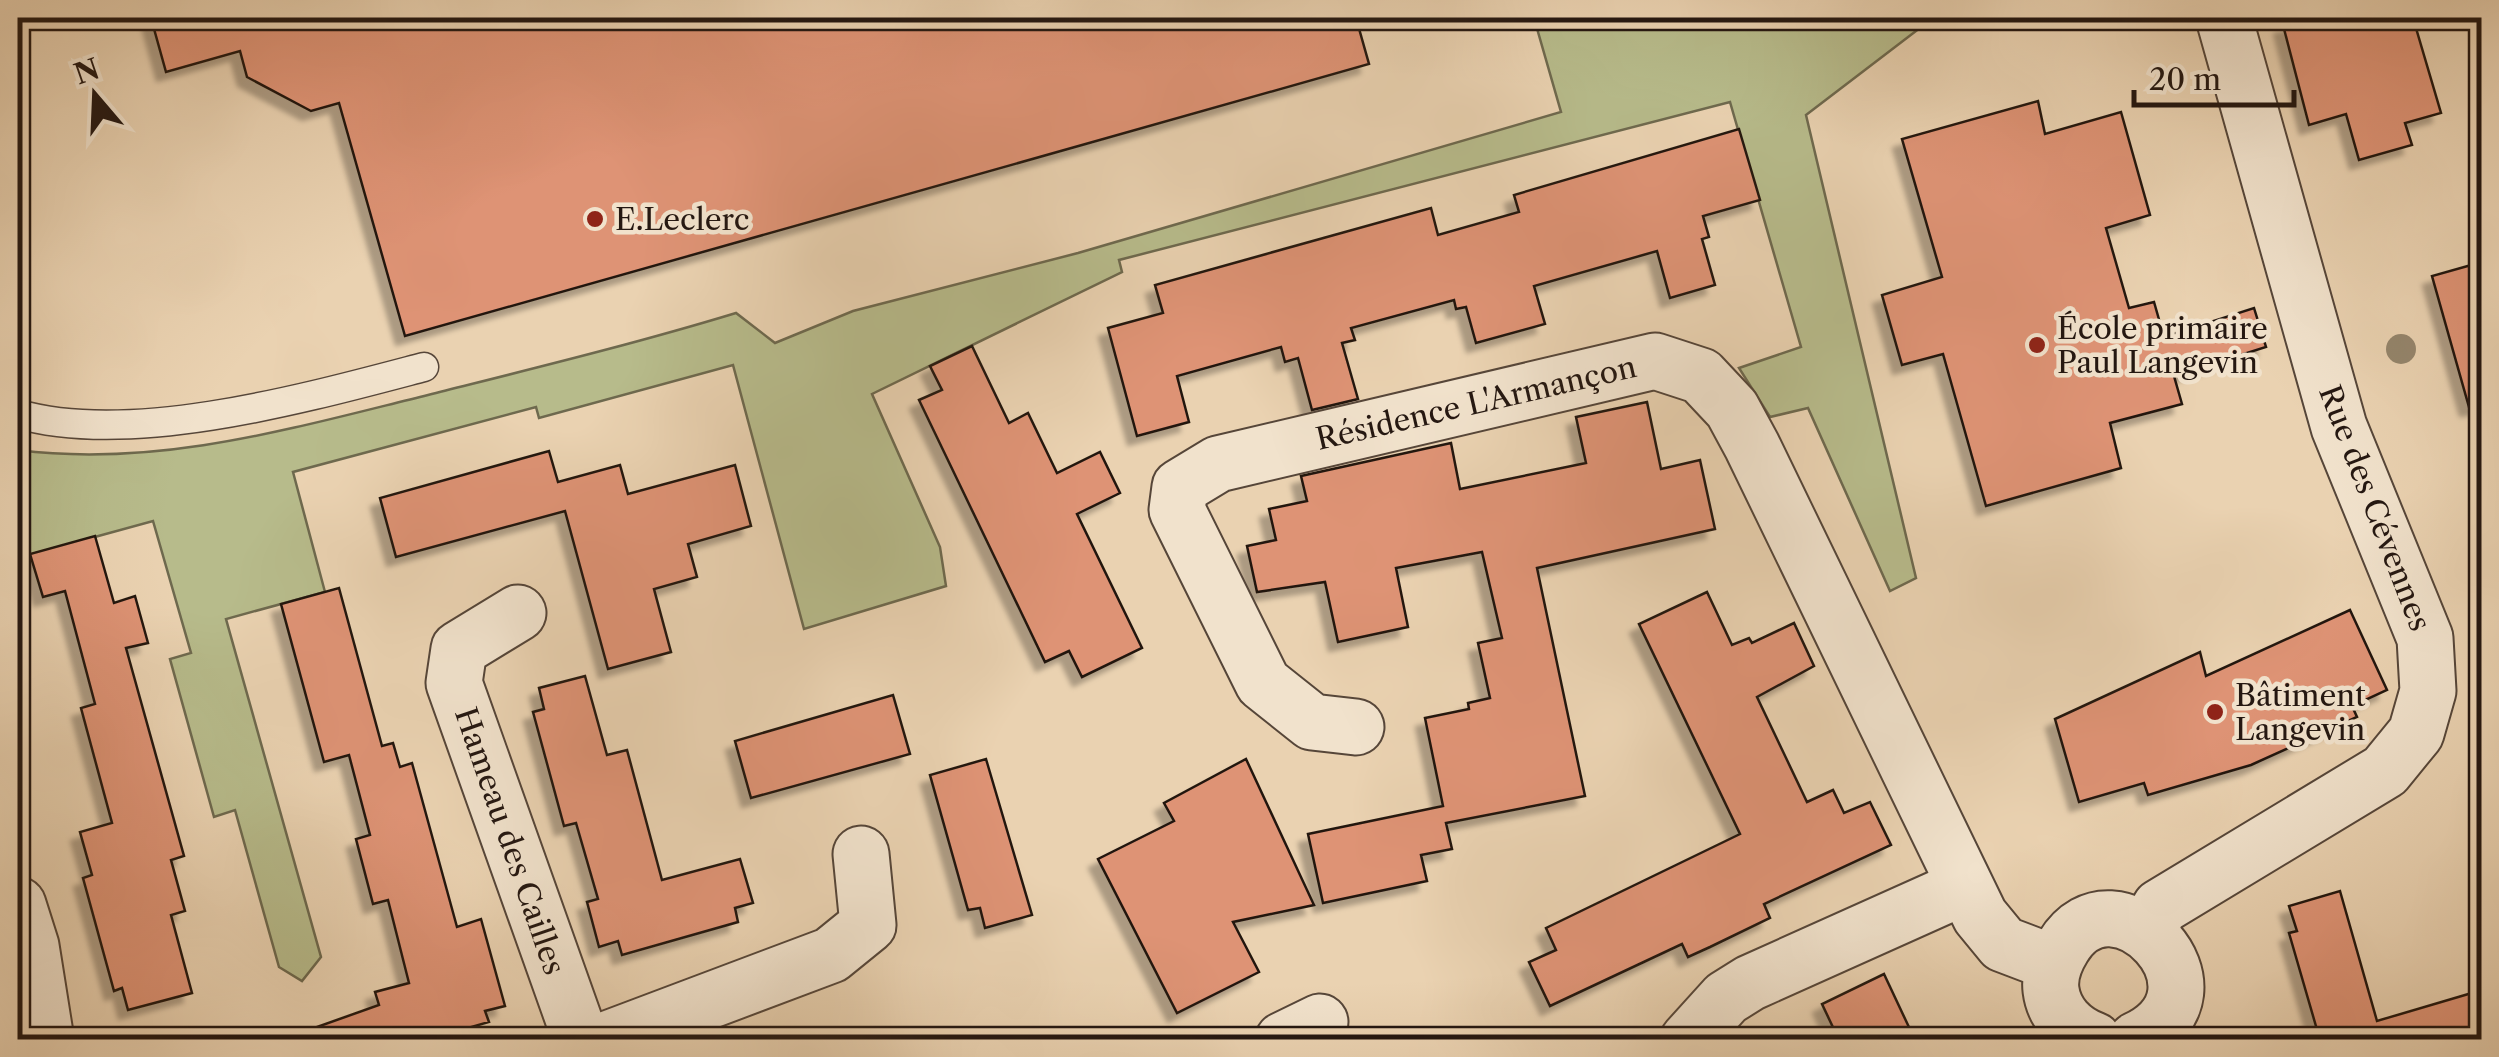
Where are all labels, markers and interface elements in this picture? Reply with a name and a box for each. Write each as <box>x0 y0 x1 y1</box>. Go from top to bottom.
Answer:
north arrow <box>45 45 145 145</box>
scale bar <box>2134 45 2294 107</box>
text: N <box>70 51 104 91</box>
text: 20 m <box>2149 61 2221 98</box>
place label: E.Leclerc <box>615 201 749 238</box>
marker: E.Leclerc <box>584 208 606 230</box>
place label: École primaire Paul Langevin <box>2057 310 2268 381</box>
marker: École primaire Paul Langevin <box>2026 334 2048 356</box>
street label: Résidence L'Armançon <box>1312 348 1640 458</box>
street label: Rue des Cévennes <box>2311 380 2439 636</box>
place label: Bâtiment Langevin <box>2235 677 2366 748</box>
marker: Bâtiment Langevin <box>2204 701 2226 723</box>
street label: Hameau des Cailles <box>447 702 573 980</box>

